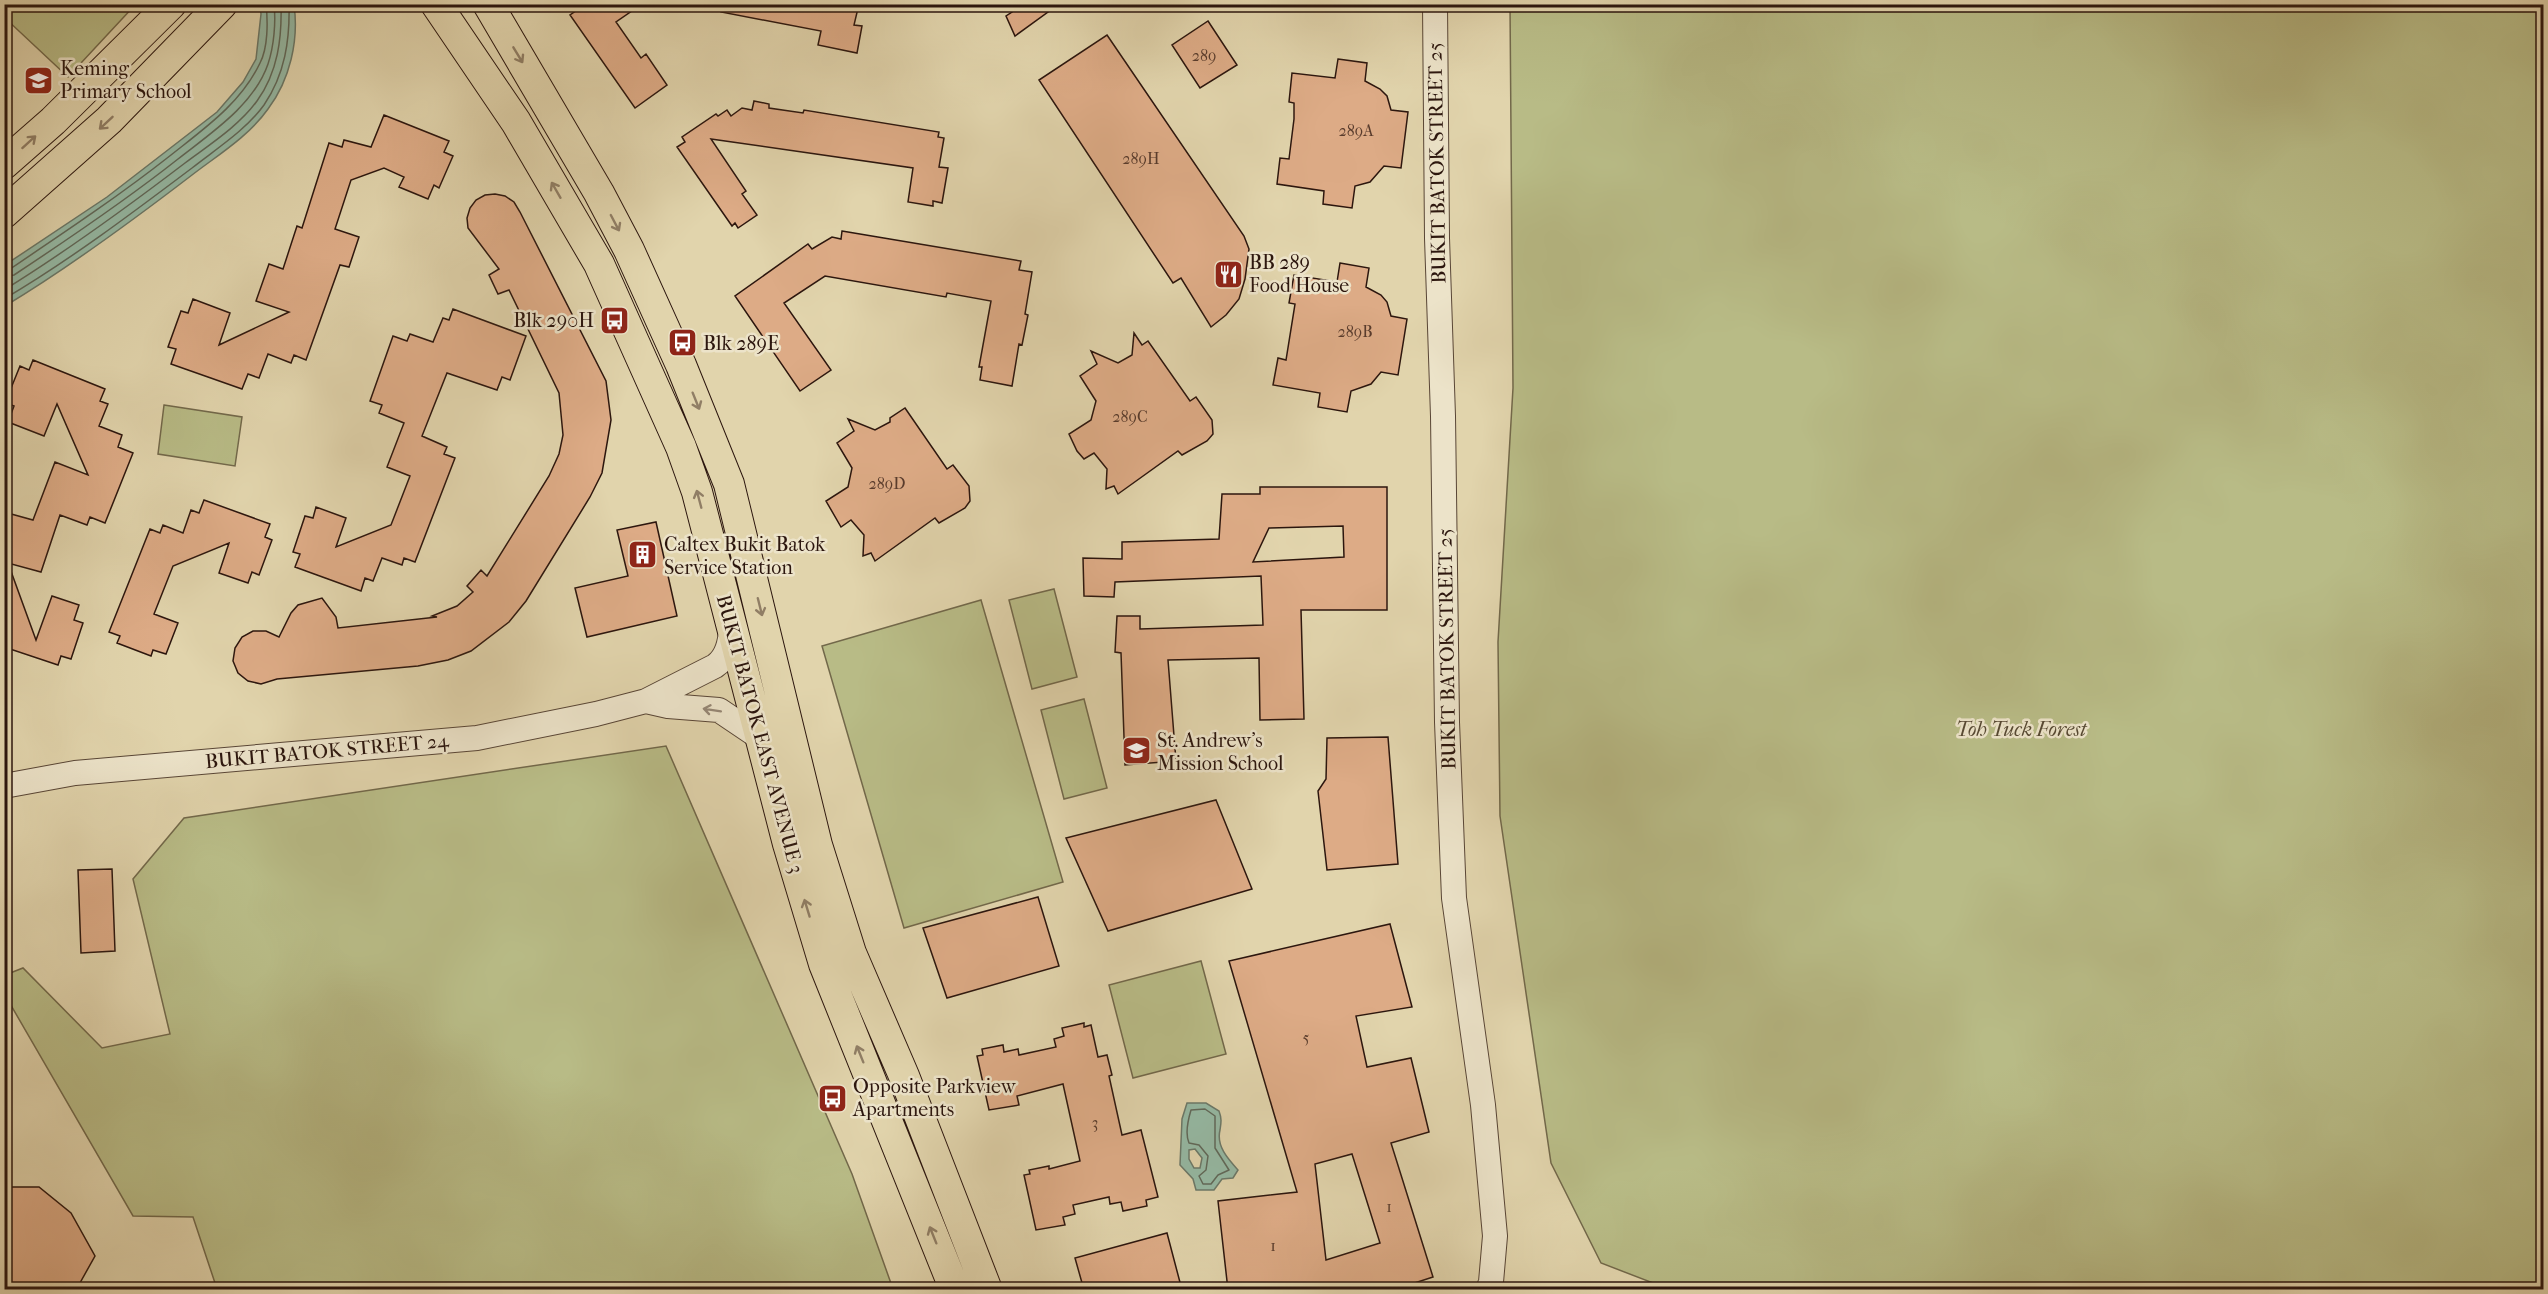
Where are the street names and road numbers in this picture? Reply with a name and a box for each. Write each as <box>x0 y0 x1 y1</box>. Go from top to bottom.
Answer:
street label: BUKIT BATOK STREET 25 <box>1423 42 1451 284</box>
street label: BUKIT BATOK STREET 25 <box>1433 528 1461 770</box>
street label: BUKIT BATOK EAST AVENUE 3 <box>712 592 808 876</box>
street label: BUKIT BATOK STREET 24 <box>204 729 451 773</box>

